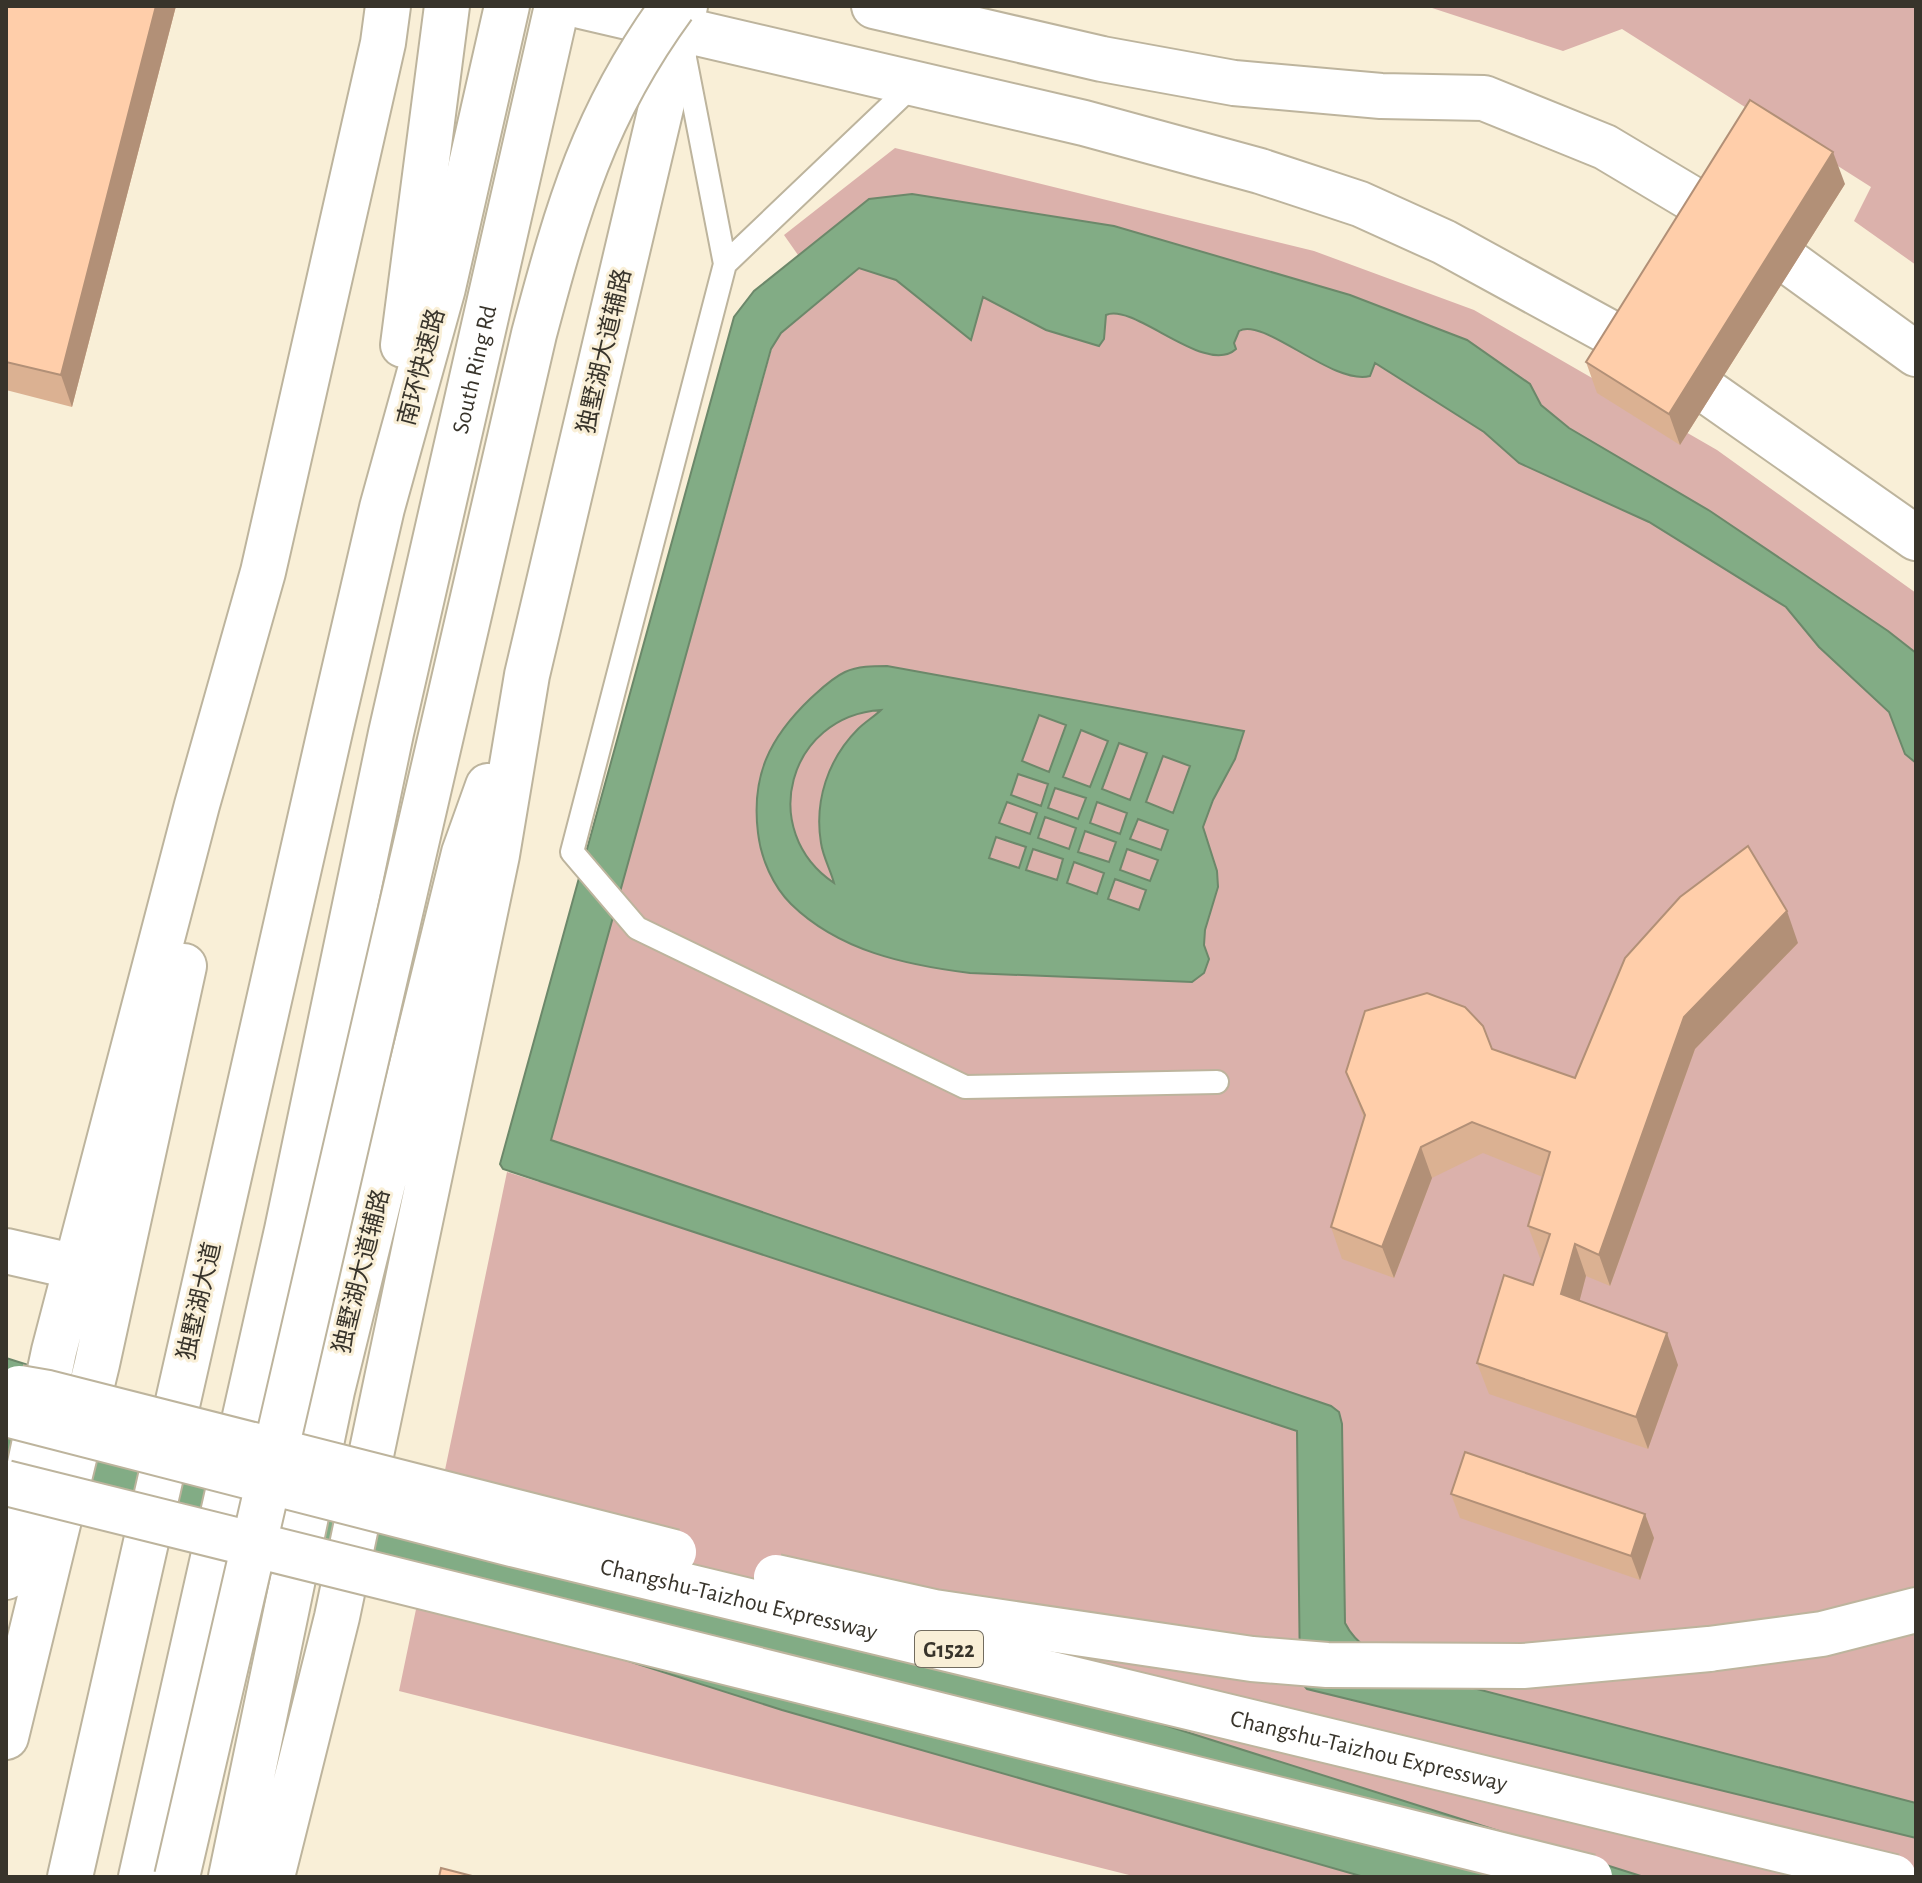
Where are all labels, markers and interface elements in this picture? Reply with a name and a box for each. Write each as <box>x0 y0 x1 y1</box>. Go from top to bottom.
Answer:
street label: 独墅湖大道辅路 <box>572 266 636 436</box>
street label: South Ring Rd <box>449 303 501 436</box>
street label: 南环快速路 <box>393 306 449 428</box>
street label: 独墅湖大道辅路 <box>328 1186 394 1356</box>
street label: 独墅湖大道 <box>173 1240 225 1362</box>
street label: Changshu-Taizhou Expressway <box>598 1555 880 1645</box>
road number: G1522 <box>915 1631 983 1667</box>
street label: Changshu-Taizhou Expressway <box>1228 1707 1510 1796</box>

